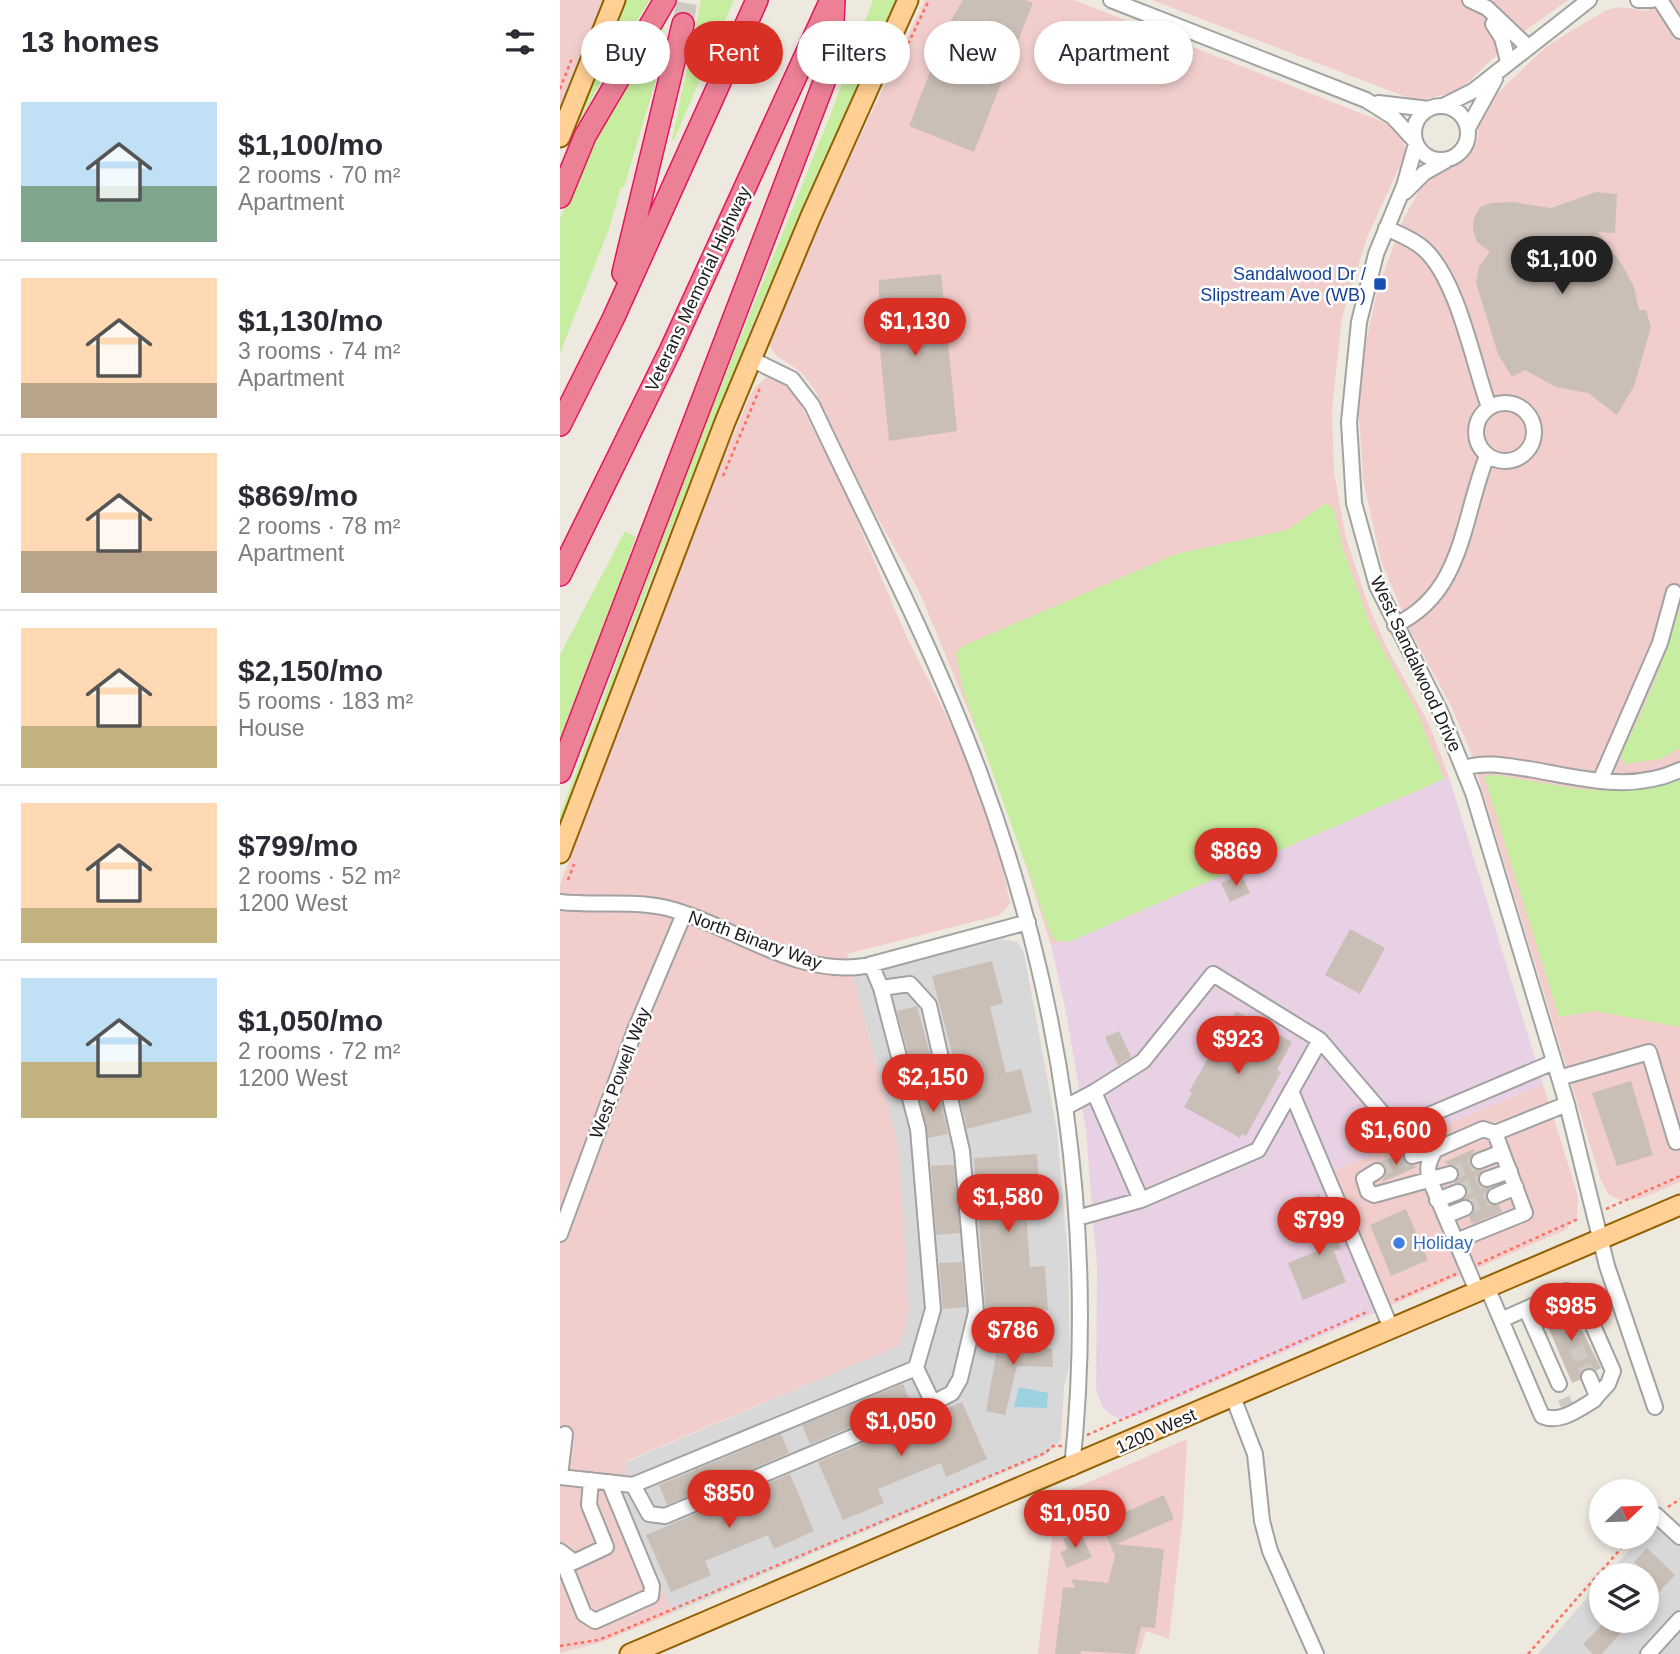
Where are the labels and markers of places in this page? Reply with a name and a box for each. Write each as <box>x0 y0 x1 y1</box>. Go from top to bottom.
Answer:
pin: $1,100 <box>1505 236 1619 296</box>
place label: Sandalwood Dr / Slipstream Ave (WB) <box>1200 264 1366 305</box>
marker: Sandalwood Dr / Slipstream Ave (WB) <box>1372 276 1388 292</box>
pin: $1,130 <box>858 298 972 358</box>
pin: $869 <box>1195 828 1277 888</box>
pin: $923 <box>1197 1016 1279 1076</box>
pin: $2,150 <box>876 1054 990 1114</box>
pin: $1,600 <box>1339 1108 1453 1167</box>
pin: $1,580 <box>951 1174 1065 1234</box>
pin: $799 <box>1278 1198 1360 1257</box>
place label: Holiday <box>1413 1233 1473 1253</box>
marker: Holiday <box>1391 1235 1407 1251</box>
pin: $985 <box>1530 1284 1612 1343</box>
pin: $786 <box>972 1308 1054 1367</box>
pin: $1,050 <box>844 1398 958 1458</box>
pin: $850 <box>688 1470 770 1530</box>
pin: $1,050 <box>1018 1490 1132 1550</box>

